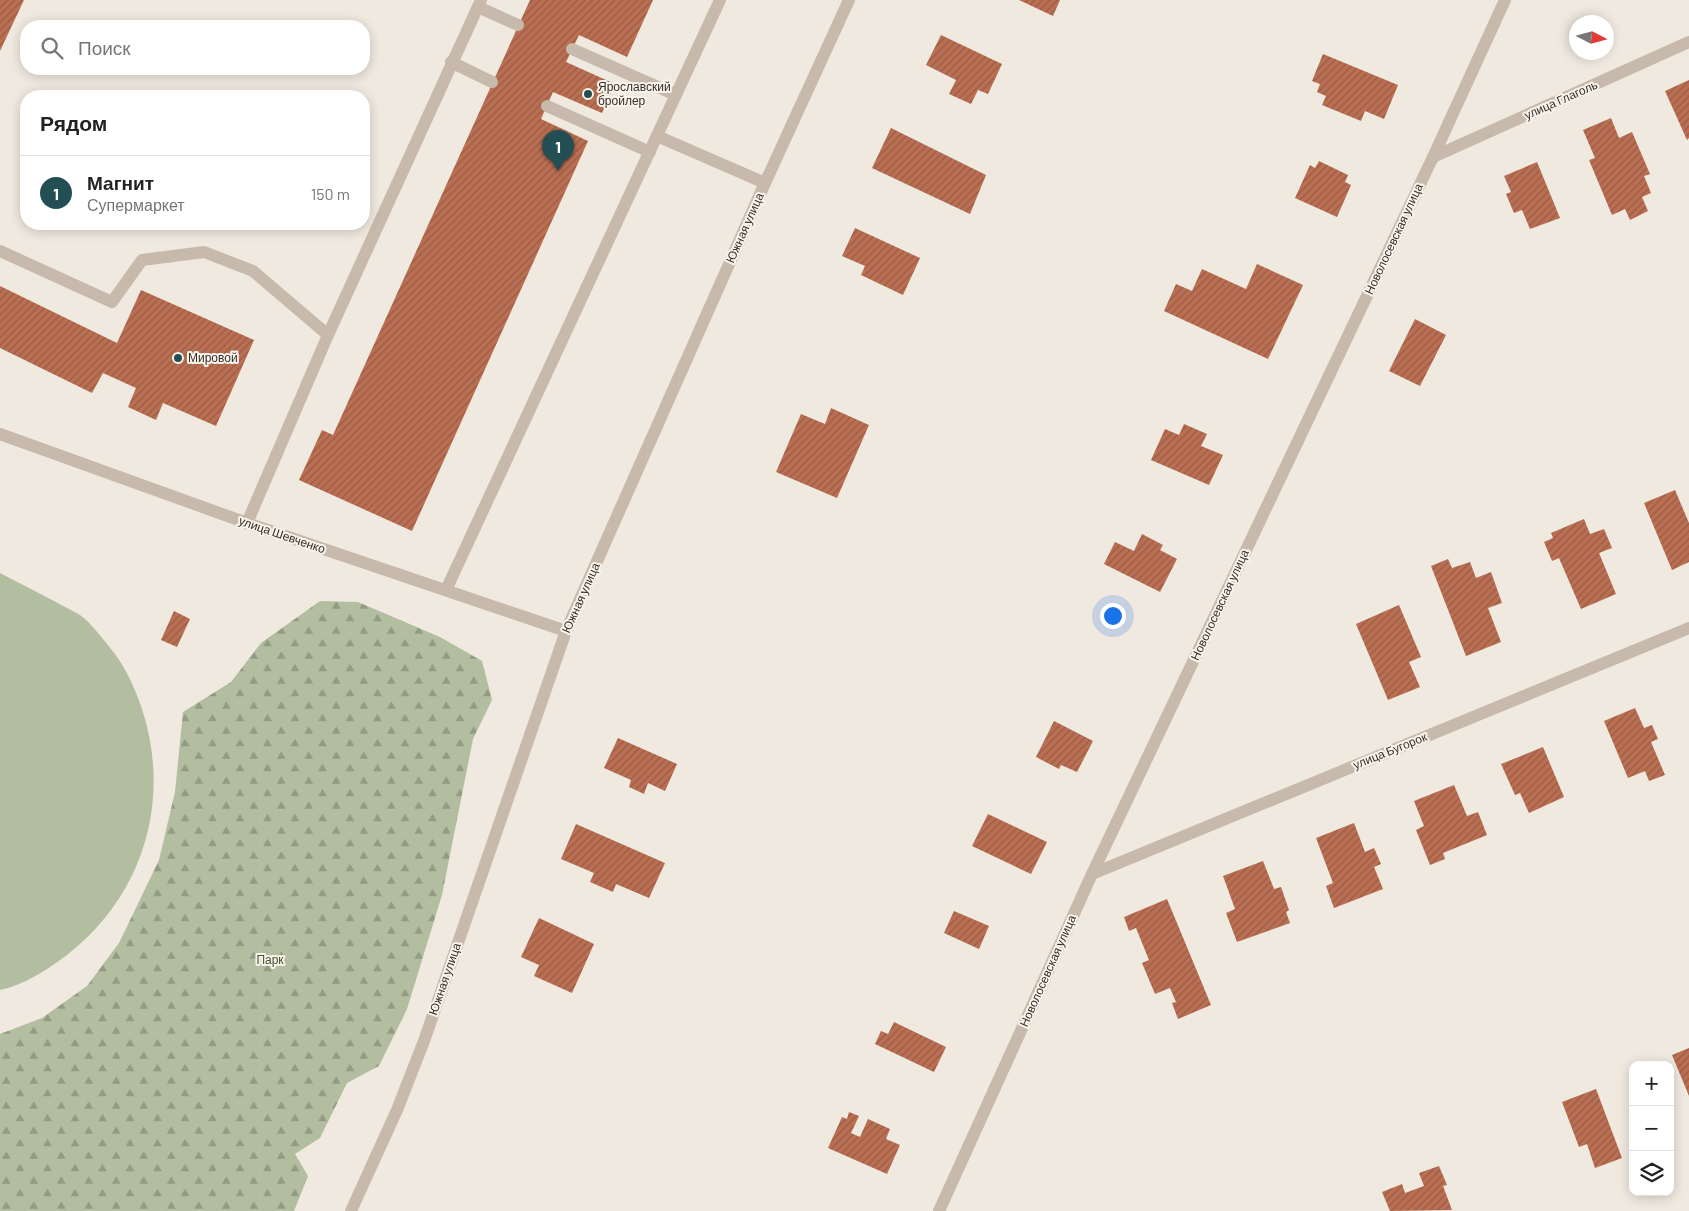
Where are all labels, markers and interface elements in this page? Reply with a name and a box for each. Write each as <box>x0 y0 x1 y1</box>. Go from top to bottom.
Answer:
north arrow <box>1569 15 1614 60</box>
search box <box>20 20 370 75</box>
icon: search <box>38 34 66 62</box>
text: Поиск <box>78 36 131 59</box>
street label: улица Глаголь <box>1522 77 1600 122</box>
place label: Ярославский бройлер <box>598 79 671 108</box>
marker: Ярославский бройлер <box>582 88 594 100</box>
text: Рядом <box>40 110 107 135</box>
pin: 1 <box>542 130 574 171</box>
text: Магнит <box>87 171 154 194</box>
street label: Новолосевская улица <box>1361 181 1426 297</box>
text: 1 <box>53 184 59 203</box>
text: 150 m <box>311 184 350 203</box>
street label: Южная улица <box>722 190 767 265</box>
text: Супермаркет <box>87 195 185 214</box>
place label: Мировой <box>188 350 238 365</box>
marker: Мировой <box>172 352 184 364</box>
street label: улица Шевченко <box>237 513 328 556</box>
street label: Новолосевская улица <box>1187 547 1252 663</box>
street label: Южная улица <box>558 560 603 635</box>
your location <box>1100 603 1126 629</box>
street label: улица Бугорок <box>1351 729 1430 772</box>
street label: Новолосевская улица <box>1016 912 1079 1029</box>
street label: Южная улица <box>425 940 464 1017</box>
park label: Парк <box>256 952 284 967</box>
map controls <box>1629 1061 1674 1196</box>
button: + <box>1629 1061 1674 1106</box>
button: − <box>1629 1106 1674 1151</box>
button: layers <box>1629 1151 1674 1196</box>

